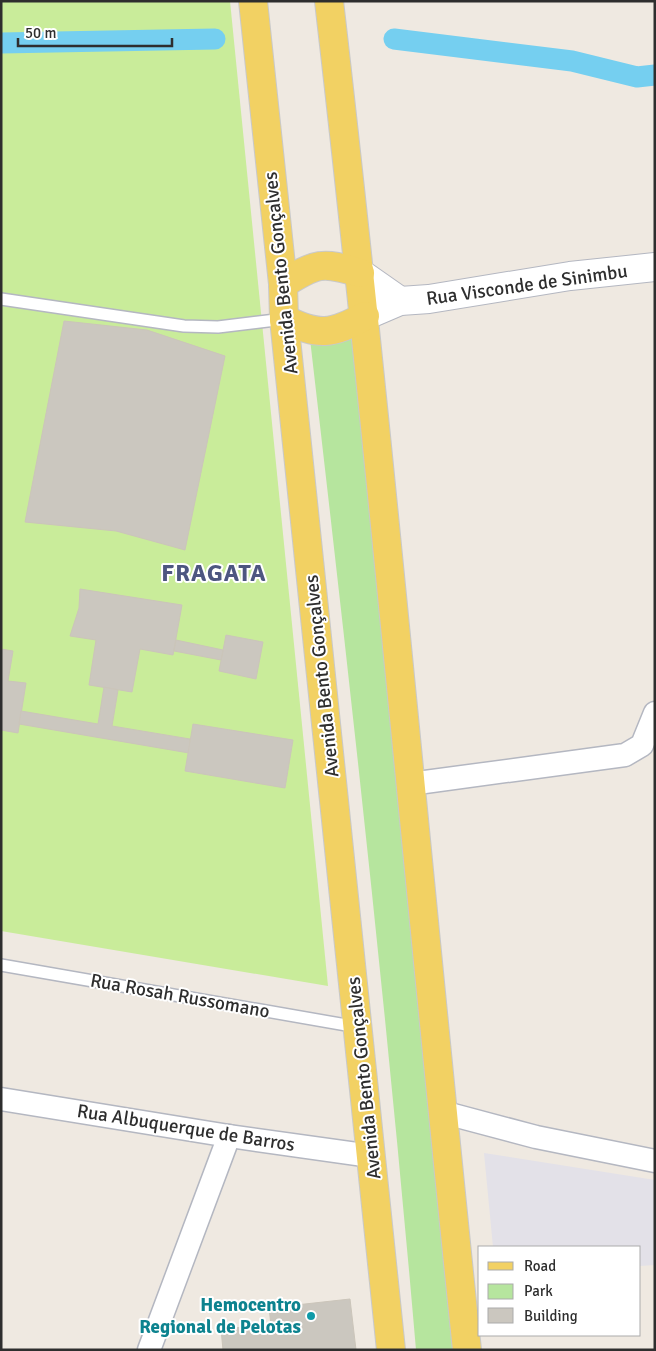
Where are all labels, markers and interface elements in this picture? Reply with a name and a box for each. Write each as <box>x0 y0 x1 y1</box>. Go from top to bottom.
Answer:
scale bar <box>18 15 171 47</box>
text: 50 m <box>25 24 56 42</box>
street label: Avenida Bento Gonçalves <box>258 171 304 375</box>
street label: Rua Visconde de Sinimbu <box>425 259 629 311</box>
district label: FRAGATA <box>161 558 267 588</box>
street label: Avenida Bento Gonçalves <box>299 574 345 778</box>
street label: Rua Rosah Russomano <box>88 968 272 1024</box>
street label: Avenida Bento Gonçalves <box>341 976 387 1180</box>
street label: Rua Albuquerque de Barros <box>75 1099 297 1157</box>
legend <box>478 1246 641 1336</box>
text: Road <box>524 1257 556 1275</box>
text: Park <box>524 1282 553 1300</box>
place label: Hemocentro Regional de Pelotas <box>139 1293 301 1339</box>
text: Building <box>524 1307 578 1325</box>
marker: Hemocentro Regional de Pelotas <box>305 1310 317 1322</box>

